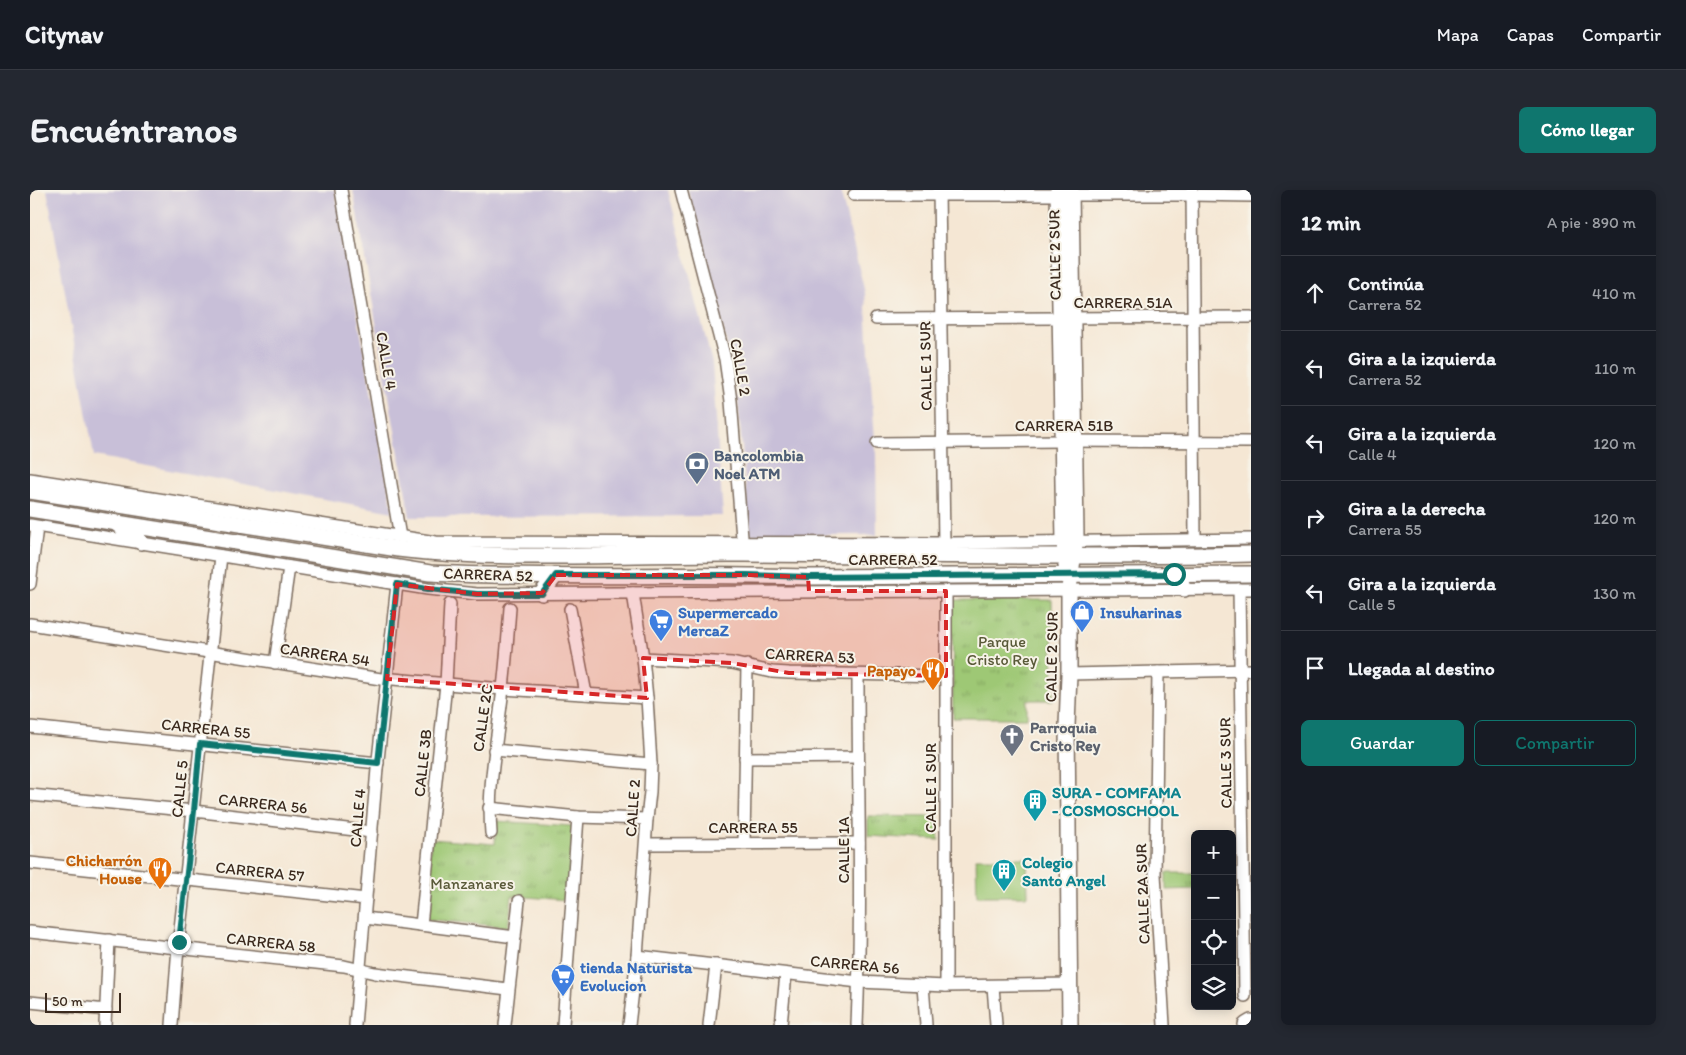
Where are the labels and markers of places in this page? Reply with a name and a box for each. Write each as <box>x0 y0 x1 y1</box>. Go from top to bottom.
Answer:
place label: Bancolombia Noel ATM <box>714 446 804 483</box>
bank icon: Bancolombia Noel ATM <box>684 451 710 485</box>
shop icon: Insuharinas <box>1069 599 1095 633</box>
place label: Supermercado MercaZ <box>678 603 778 640</box>
place label: Insuharinas <box>1100 603 1182 622</box>
supermarket icon: Supermercado MercaZ <box>648 608 674 642</box>
restaurant icon: Papayo <box>920 657 946 691</box>
place label: Papayo <box>867 661 916 681</box>
place label: Parroquia Cristo Rey <box>1030 718 1101 756</box>
church icon: Parroquia Cristo Rey <box>999 723 1025 757</box>
place label: SURA - COMFAMA - COSMOSCHOOL <box>1052 783 1182 820</box>
building icon: SURA - COMFAMA - COSMOSCHOOL <box>1022 788 1048 822</box>
place label: Chicharrón House <box>66 851 143 888</box>
place label: Colegio Santo Angel <box>1022 853 1106 891</box>
restaurant icon: Chicharrón House <box>147 856 173 890</box>
building icon: Colegio Santo Angel <box>991 858 1017 892</box>
place label: tienda Naturista Evolucion <box>580 958 693 995</box>
supermarket icon: tienda Naturista Evolucion <box>550 963 576 997</box>

